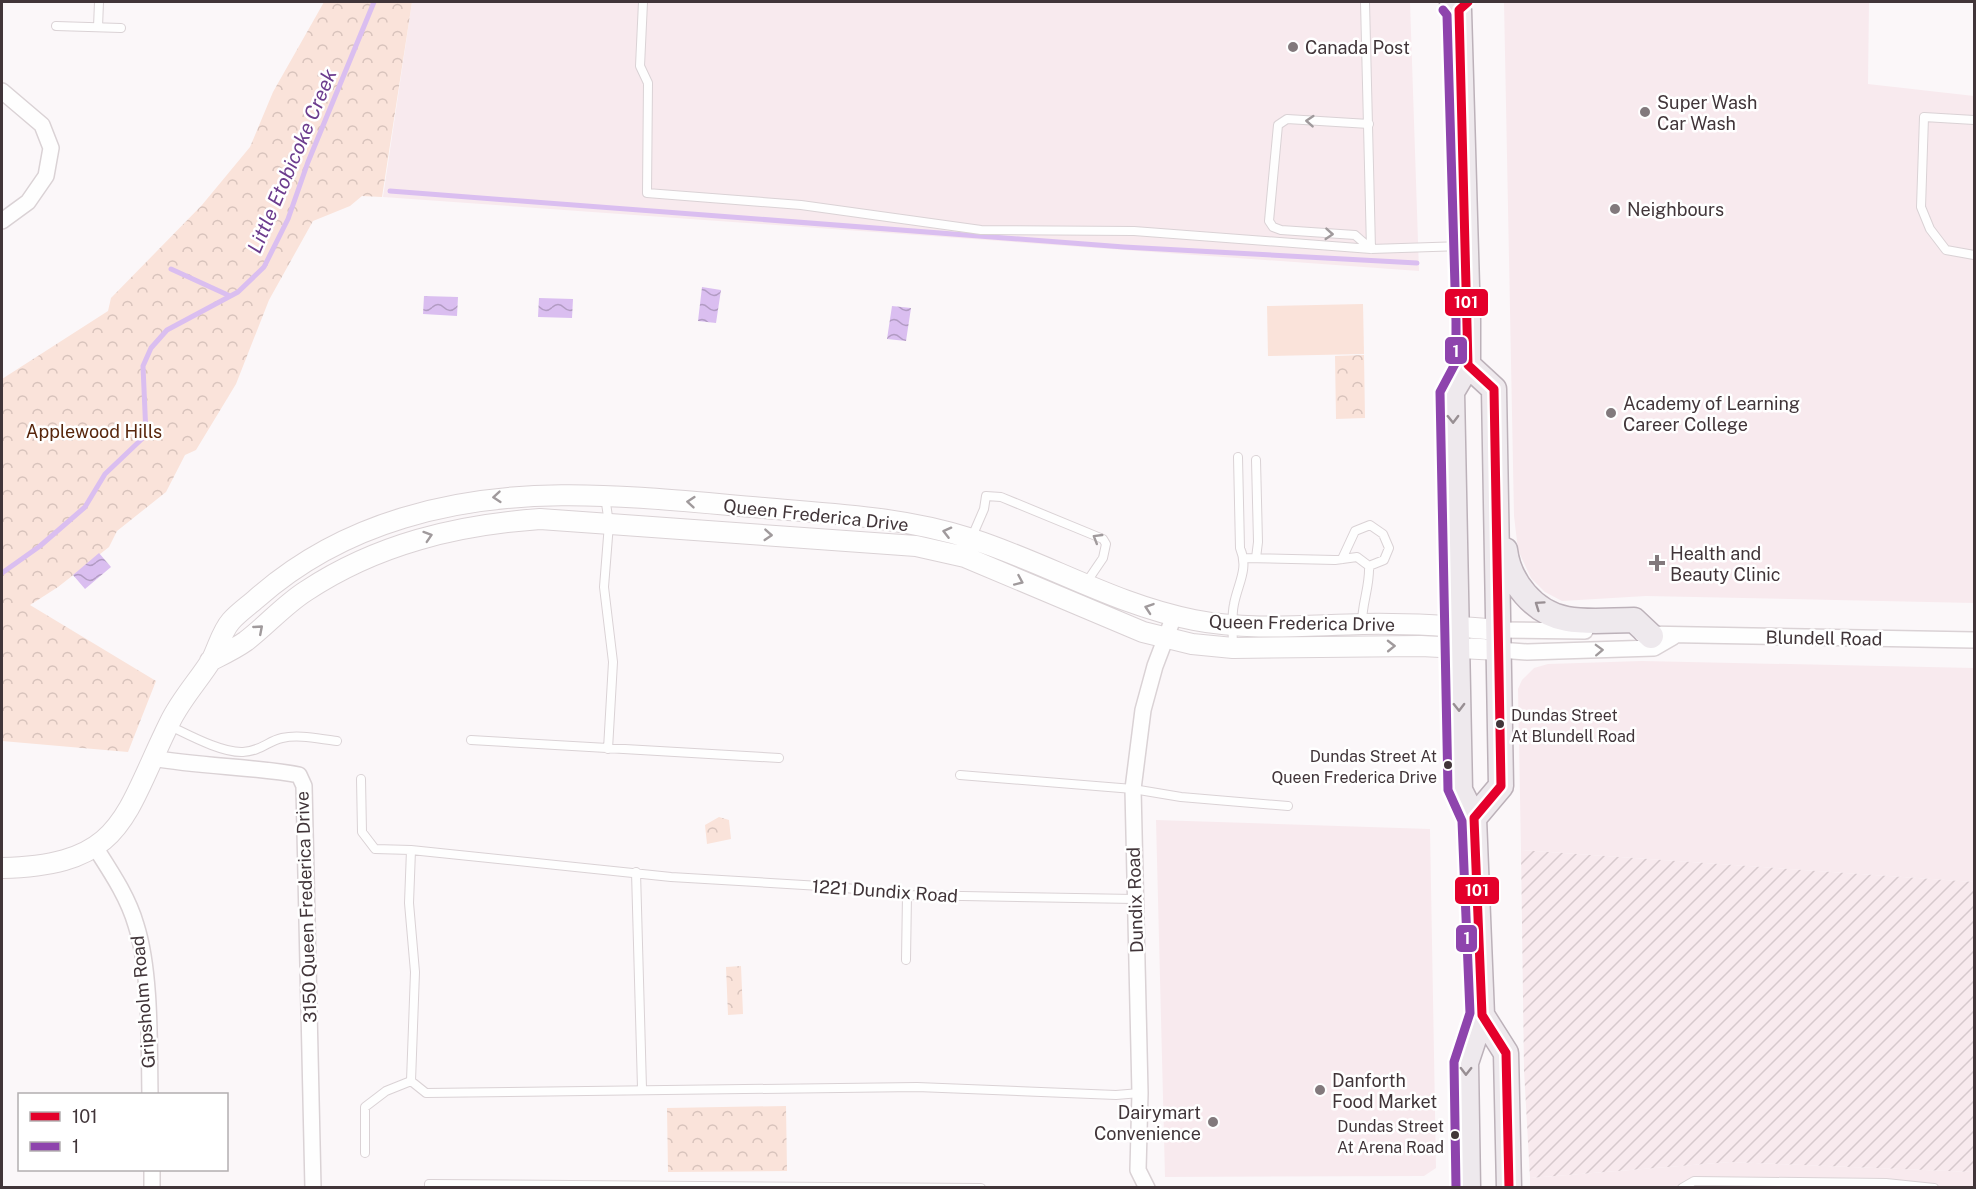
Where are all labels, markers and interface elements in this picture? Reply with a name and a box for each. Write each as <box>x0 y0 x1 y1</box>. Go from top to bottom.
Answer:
place label: Canada Post <box>1305 37 1410 58</box>
marker: Canada Post <box>1286 40 1300 54</box>
water label: Little Etobicoke Creek <box>242 65 342 257</box>
place label: Super Wash Car Wash <box>1657 92 1757 134</box>
marker: Super Wash Car Wash <box>1638 105 1652 119</box>
one-way arrow <box>1306 114 1315 127</box>
place label: Neighbours <box>1627 199 1724 220</box>
marker: Neighbours <box>1608 202 1622 216</box>
one-way arrow <box>1325 227 1334 240</box>
line badge: 101 <box>1444 288 1489 317</box>
text: 101 <box>1454 293 1478 312</box>
line badge: 1 <box>1444 336 1468 365</box>
text: 1 <box>1453 342 1459 361</box>
place label: Academy of Learning Career College <box>1623 393 1800 435</box>
marker: Academy of Learning Career College <box>1604 406 1618 420</box>
one-way arrow <box>1447 415 1459 424</box>
park label: Applewood Hills <box>26 421 162 442</box>
one-way arrow <box>492 491 501 504</box>
street label: Queen Frederica Drive <box>722 495 910 535</box>
one-way arrow <box>687 496 696 509</box>
one-way arrow <box>942 526 952 539</box>
one-way arrow <box>763 528 772 541</box>
one-way arrow <box>422 531 433 543</box>
one-way arrow <box>1093 534 1103 545</box>
place label: Health and Beauty Clinic <box>1670 543 1781 585</box>
marker: Health and Beauty Clinic <box>1648 554 1666 572</box>
one-way arrow <box>1013 573 1024 585</box>
one-way arrow <box>1535 601 1546 612</box>
one-way arrow <box>1144 603 1155 615</box>
street label: Queen Frederica Drive <box>1209 611 1395 635</box>
one-way arrow <box>252 625 263 636</box>
street label: Blundell Road <box>1765 626 1883 650</box>
one-way arrow <box>1386 640 1395 653</box>
one-way arrow <box>1595 643 1604 656</box>
one-way arrow <box>1453 702 1465 711</box>
place label: Dundas Street At Blundell Road <box>1511 706 1635 746</box>
marker: Dundas Street At Blundell Road <box>1494 718 1506 730</box>
place label: Dundas Street At Queen Frederica Drive <box>1271 747 1437 787</box>
marker: Dundas Street At Queen Frederica Drive <box>1442 759 1454 771</box>
street label: 3150 Queen Frederica Drive <box>291 791 321 1023</box>
street label: Dundix Road <box>1123 847 1147 953</box>
street label: 1221 Dundix Road <box>811 875 959 907</box>
line badge: 101 <box>1454 876 1500 905</box>
text: 101 <box>1465 881 1489 900</box>
line badge: 1 <box>1455 924 1478 953</box>
text: 1 <box>1464 929 1470 948</box>
street label: Gripsholm Road <box>127 935 159 1069</box>
one-way arrow <box>1460 1066 1472 1075</box>
place label: Danforth Food Market <box>1332 1070 1437 1112</box>
marker: Danforth Food Market <box>1313 1083 1327 1097</box>
legend <box>18 1093 228 1171</box>
place label: Dairymart Convenience <box>1094 1102 1201 1144</box>
text: 101 <box>72 1106 98 1127</box>
marker: Dairymart Convenience <box>1206 1115 1220 1129</box>
place label: Dundas Street At Arena Road <box>1337 1117 1444 1157</box>
marker: Dundas Street At Arena Road <box>1449 1129 1461 1141</box>
text: 1 <box>72 1136 79 1157</box>

